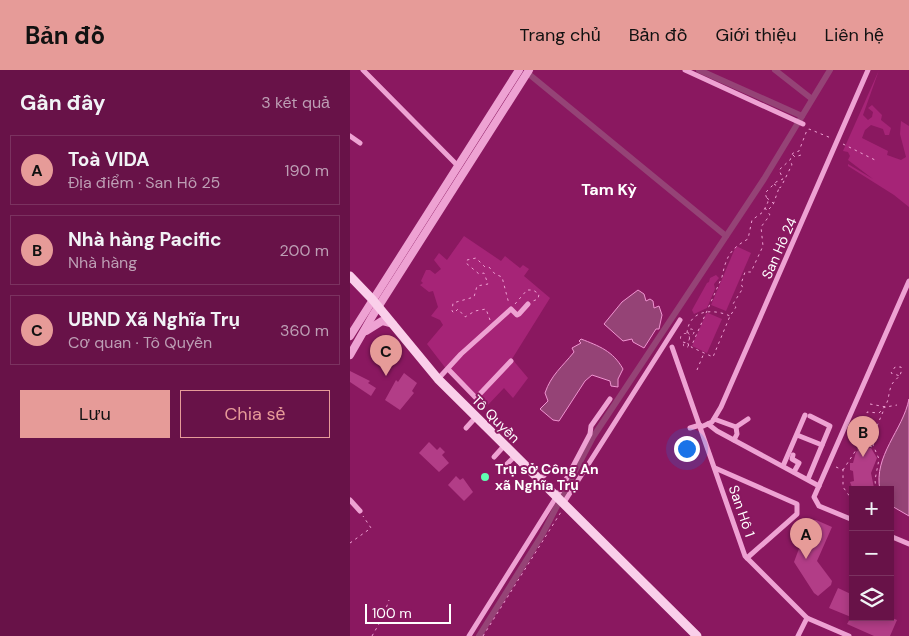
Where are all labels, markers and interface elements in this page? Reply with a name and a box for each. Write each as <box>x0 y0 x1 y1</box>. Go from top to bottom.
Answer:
text: Bản đồ <box>25 20 105 51</box>
text: Trang chủ <box>519 23 601 47</box>
text: Bản đồ <box>629 23 688 47</box>
text: Giới thiệu <box>716 23 796 47</box>
text: Liên hệ <box>824 23 884 47</box>
text: Gần đây <box>20 89 106 117</box>
text: 3 kết quả <box>261 92 330 113</box>
text: Toà VIDA <box>68 147 149 172</box>
text: A <box>31 160 43 181</box>
text: 190 m <box>285 160 329 181</box>
text: Địa điểm · San Hô 25 <box>68 172 220 193</box>
district label: Tam Kỳ <box>581 179 637 200</box>
street label: San Hô 24 <box>757 214 801 282</box>
text: Nhà hàng Pacific <box>68 227 222 252</box>
text: B <box>32 240 42 261</box>
text: 200 m <box>280 240 329 261</box>
text: Nhà hàng <box>68 252 137 273</box>
text: UBND Xã Nghĩa Trụ <box>68 307 240 332</box>
text: C <box>31 320 43 341</box>
text: 360 m <box>280 320 329 341</box>
text: Cơ quan · Tô Quyền <box>68 332 212 353</box>
pin: C <box>370 335 402 376</box>
button: Lưu <box>20 390 170 438</box>
button: Chia sẻ <box>180 390 330 438</box>
street label: Tô Quyền <box>468 391 524 447</box>
pin: B <box>847 416 879 457</box>
your location <box>674 436 700 462</box>
place label: Trụ sở Công An xã Nghĩa Trụ <box>495 460 599 494</box>
marker: Trụ sở Công An xã Nghĩa Trụ <box>479 471 491 483</box>
street label: San Hô 1 <box>725 483 759 539</box>
map controls <box>849 486 894 621</box>
button: + <box>849 486 894 531</box>
pin: A <box>790 518 822 559</box>
button: − <box>849 531 894 576</box>
button: layers <box>849 576 894 621</box>
scale bar <box>365 601 451 624</box>
text: 100 m <box>372 604 412 622</box>

